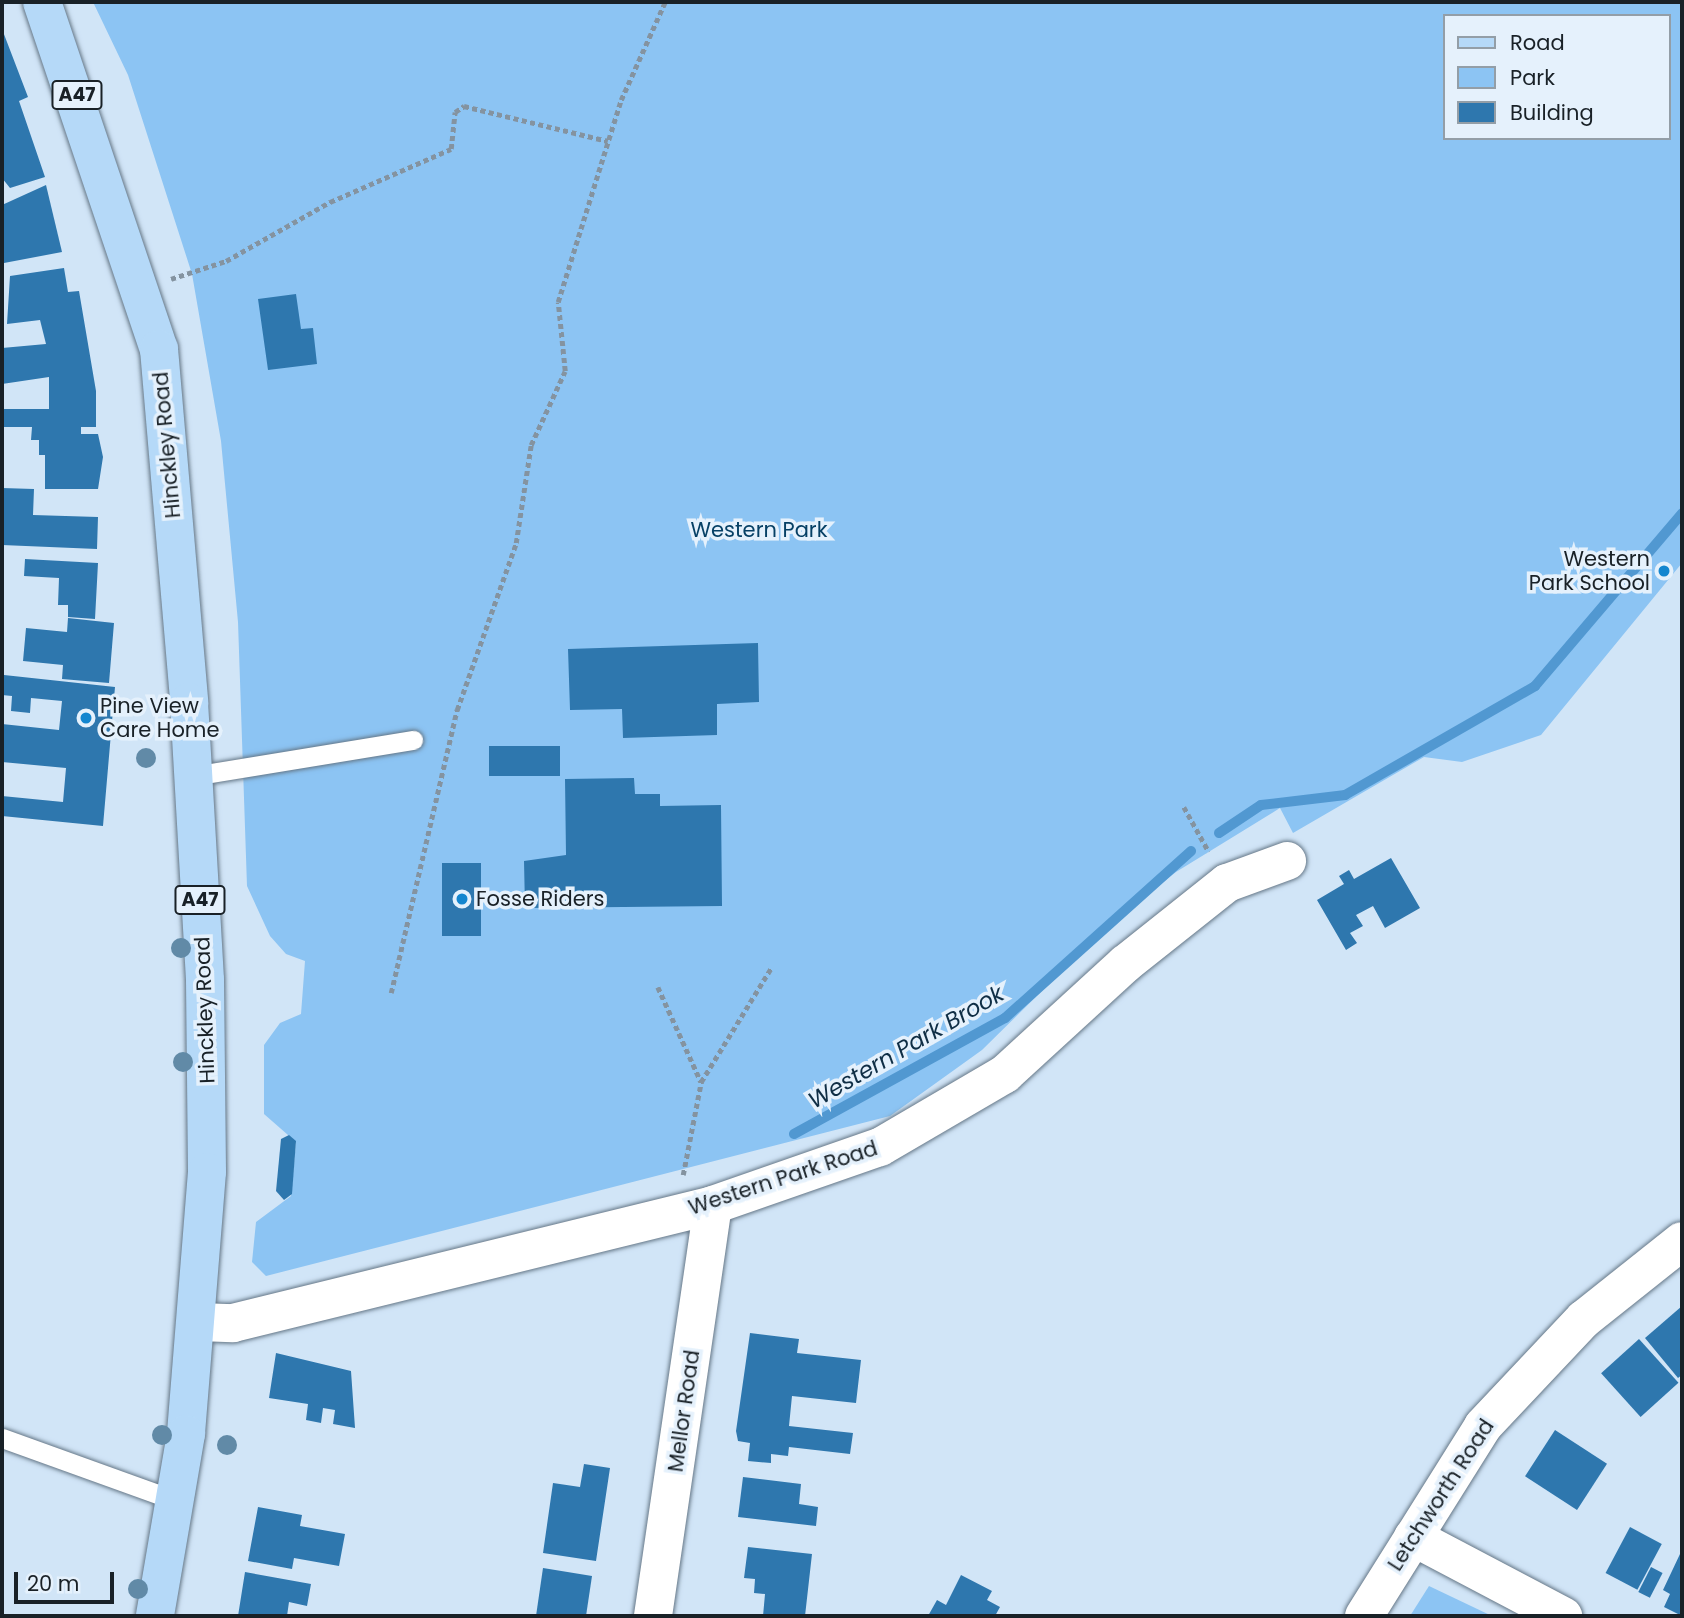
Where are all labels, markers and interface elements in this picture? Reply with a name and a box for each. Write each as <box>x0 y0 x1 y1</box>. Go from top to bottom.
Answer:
legend <box>1442 14 1670 140</box>
text: Road <box>1510 28 1565 57</box>
text: Park <box>1510 63 1555 92</box>
road number: A47 <box>51 80 103 110</box>
text: Building <box>1510 98 1594 127</box>
street label: Hinckley Road <box>148 371 186 519</box>
park label: Western Park <box>690 517 828 543</box>
place label: Western Park School <box>1529 546 1650 596</box>
marker: Western Park School <box>1656 563 1672 579</box>
place label: Pine View Care Home <box>100 693 219 743</box>
marker: Pine View Care Home <box>78 710 94 726</box>
road number: A47 <box>174 885 226 916</box>
place label: Fosse Riders <box>476 886 605 912</box>
marker: Fosse Riders <box>454 891 470 907</box>
street label: Hinckley Road <box>190 936 220 1084</box>
water label: Western Park Brook <box>803 980 1009 1114</box>
street label: Western Park Road <box>685 1136 881 1220</box>
street label: Mellor Road <box>663 1348 705 1474</box>
street label: Letchworth Road <box>1383 1414 1499 1576</box>
scale bar <box>18 1558 117 1602</box>
text: 20 m <box>27 1569 80 1598</box>

